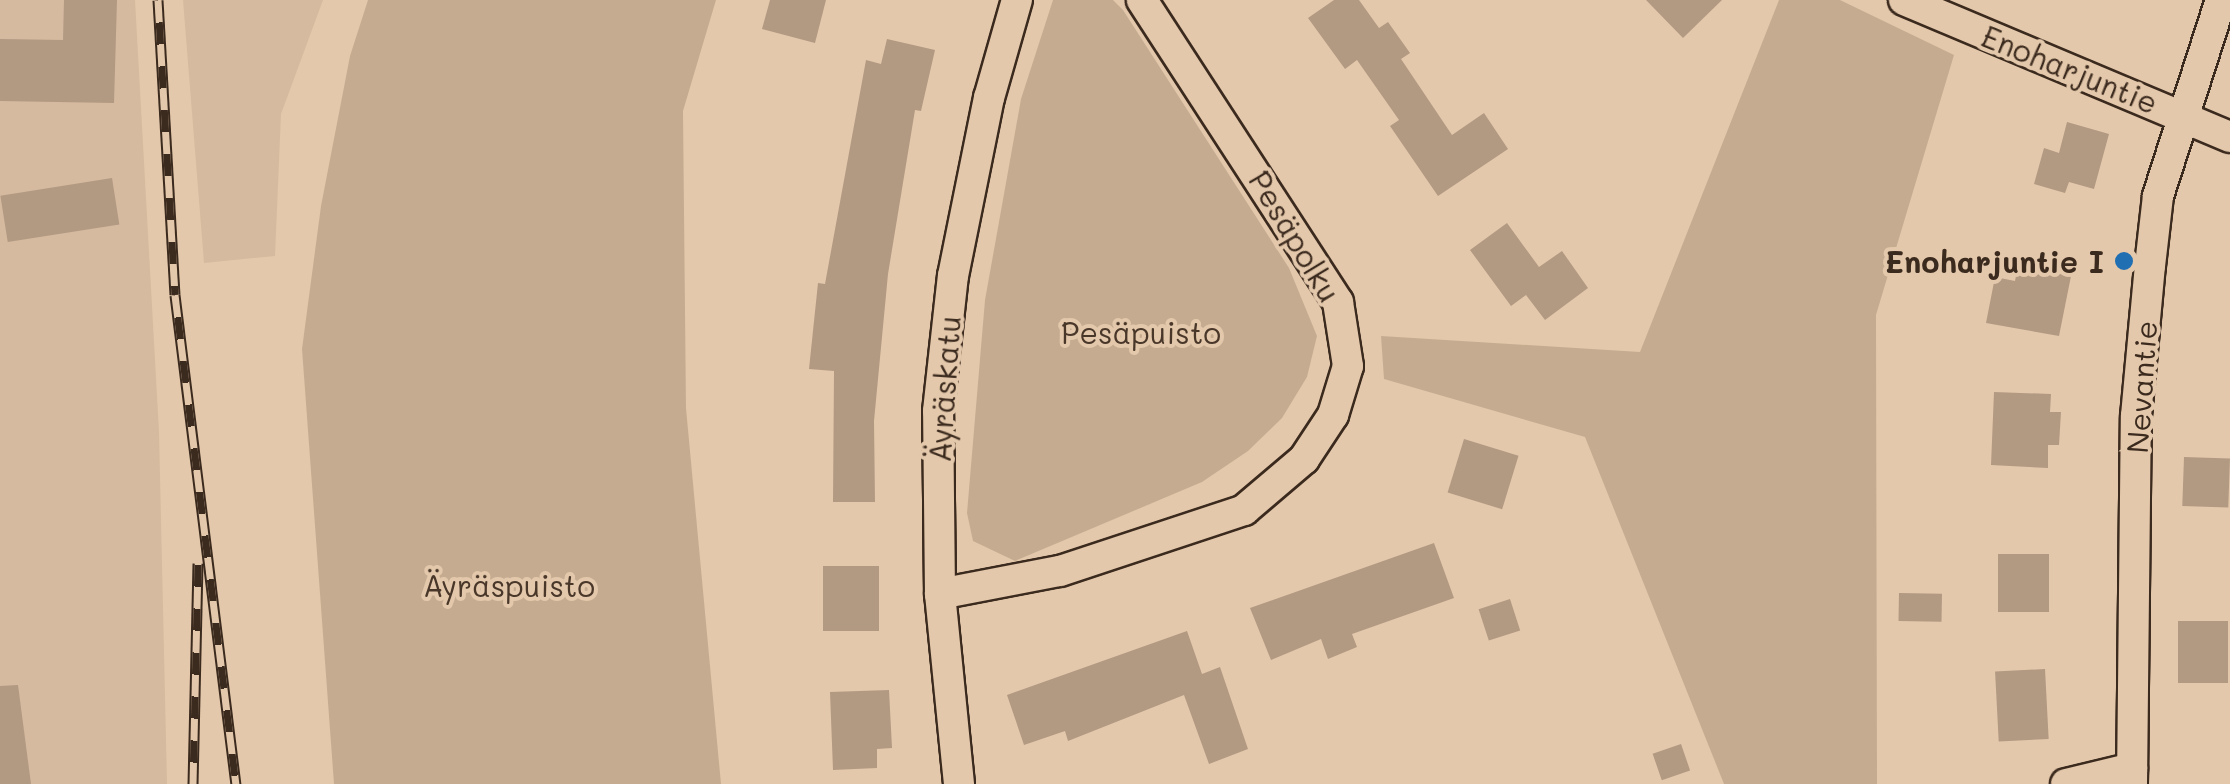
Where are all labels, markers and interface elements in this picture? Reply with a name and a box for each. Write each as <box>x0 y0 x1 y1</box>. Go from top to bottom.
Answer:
street label: Enoharjuntie <box>1977 17 2163 121</box>
street label: Pesäpolku <box>1242 164 1348 308</box>
place label: Enoharjuntie I <box>1885 243 2104 279</box>
marker: Enoharjuntie I <box>2113 250 2135 272</box>
park label: Pesäpuisto <box>1061 314 1221 350</box>
street label: Äyräskatu <box>921 315 967 463</box>
street label: Nevantie <box>2118 319 2164 455</box>
park label: Äyräspuisto <box>423 567 595 603</box>

